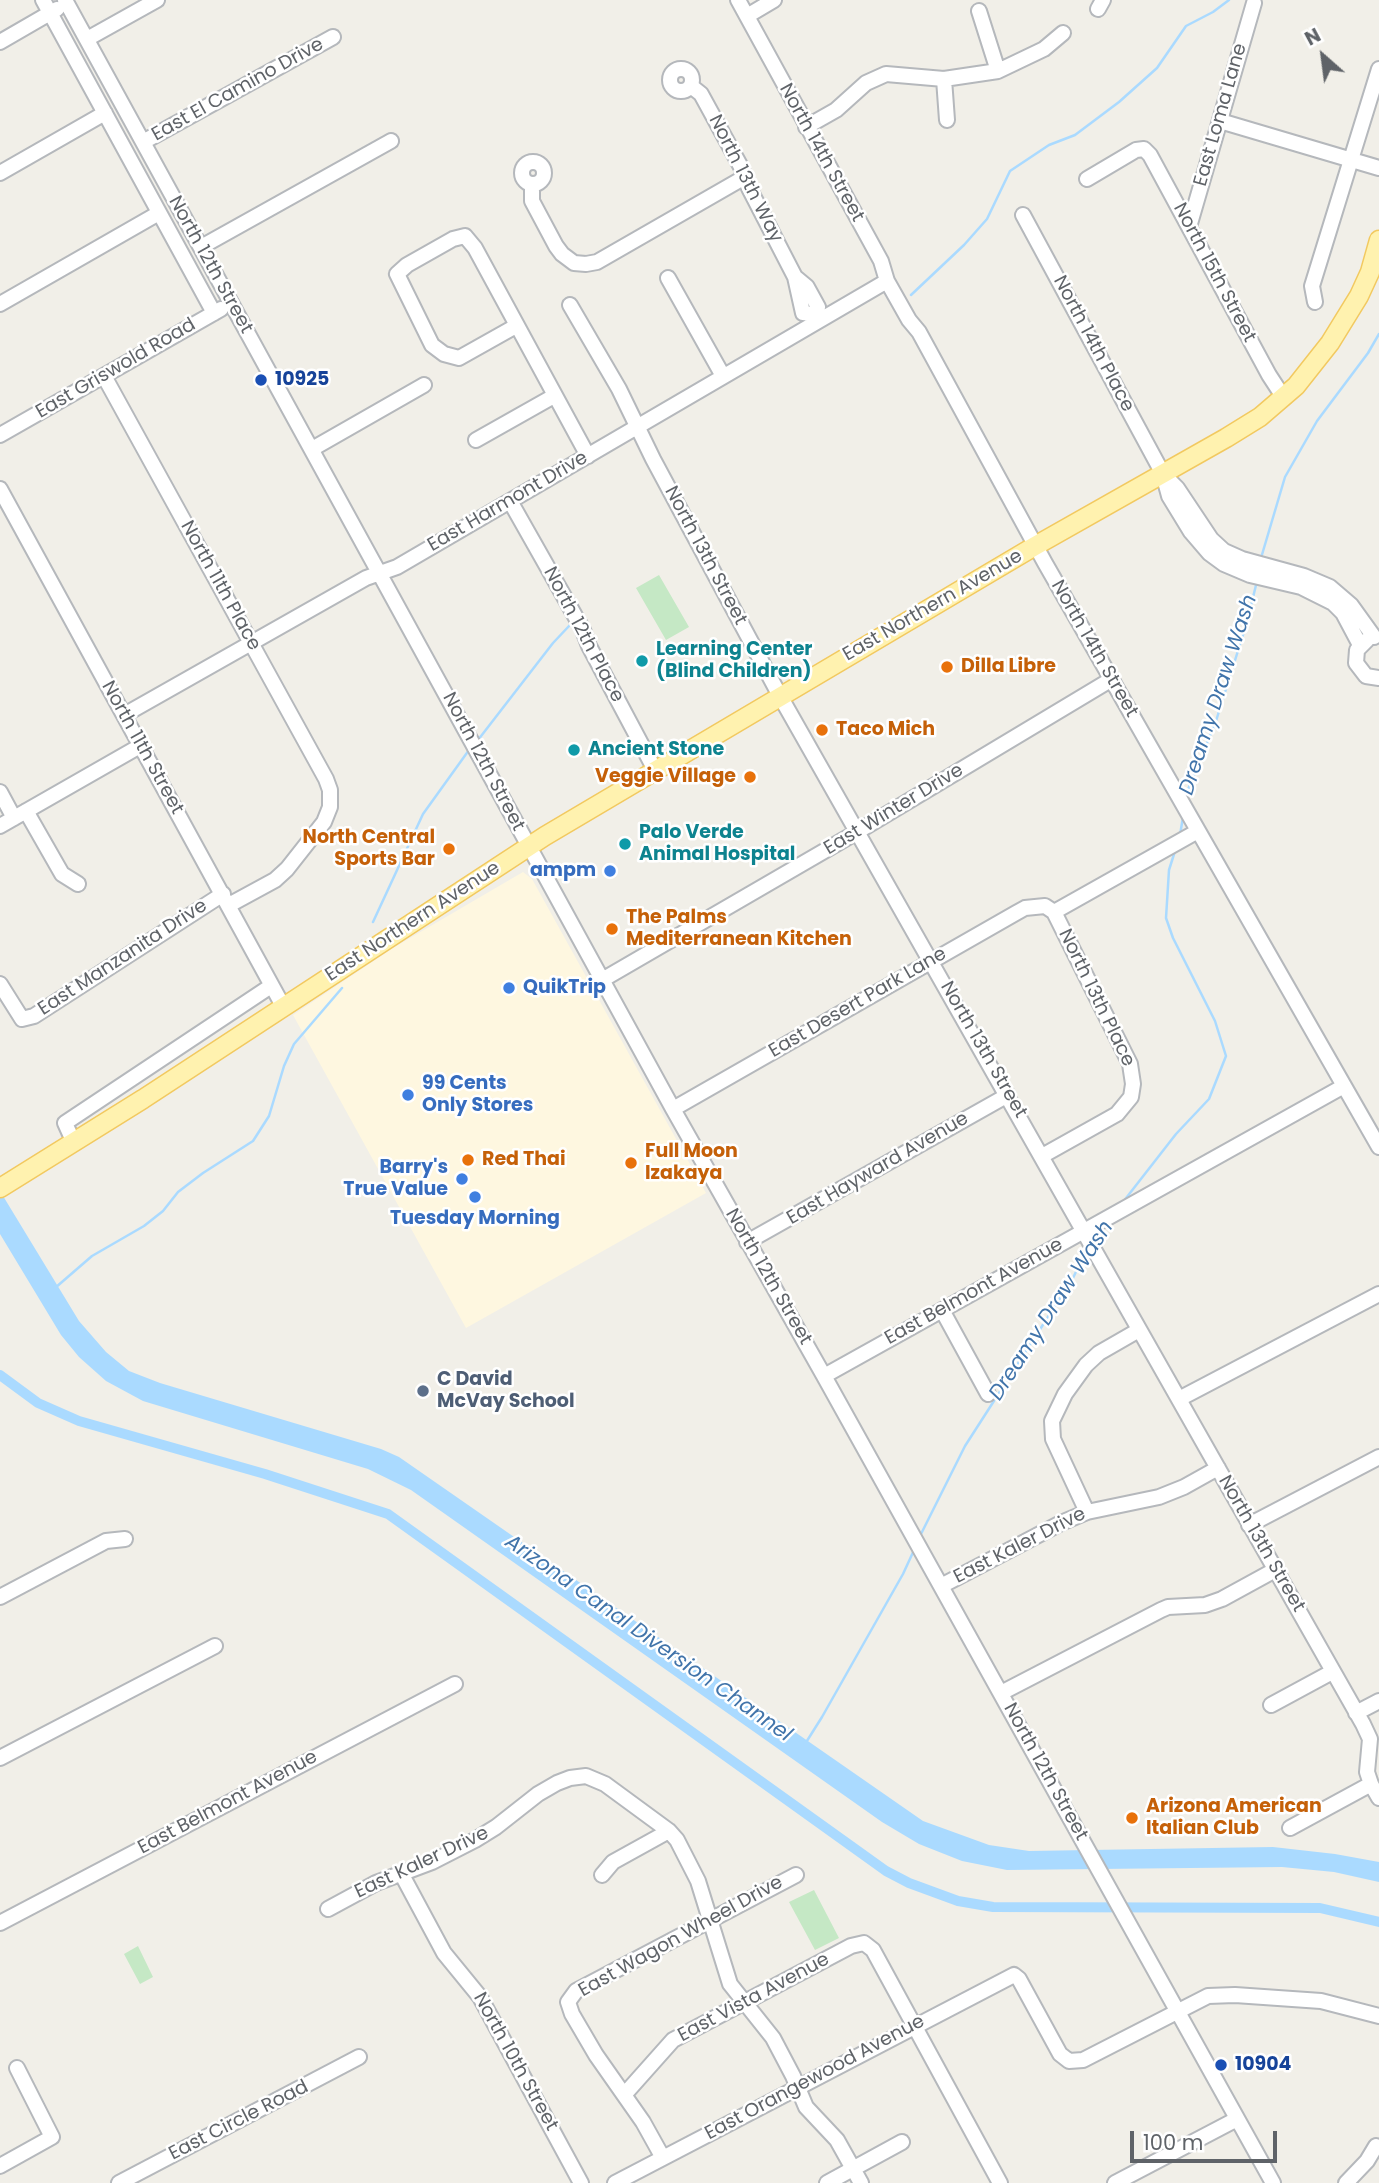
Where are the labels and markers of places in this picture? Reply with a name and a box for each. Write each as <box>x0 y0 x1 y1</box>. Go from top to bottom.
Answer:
place label: 10925 <box>275 369 329 391</box>
marker: 10925 <box>253 372 269 388</box>
place label: Learning Center (Blind Children) <box>656 639 812 683</box>
marker: Learning Center (Blind Children) <box>634 653 650 669</box>
place label: Dilla Libre <box>961 656 1056 678</box>
marker: Dilla Libre <box>939 659 955 675</box>
place label: Taco Mich <box>836 719 935 741</box>
marker: Taco Mich <box>814 722 830 738</box>
place label: Ancient Stone <box>588 739 724 761</box>
marker: Ancient Stone <box>566 742 582 758</box>
place label: Veggie Village <box>595 766 736 788</box>
marker: Veggie Village <box>742 769 758 785</box>
place label: Palo Verde Animal Hospital <box>639 822 795 866</box>
place label: North Central Sports Bar <box>303 827 435 871</box>
marker: Palo Verde Animal Hospital <box>617 836 633 852</box>
marker: North Central Sports Bar <box>441 841 457 857</box>
place label: ampm <box>530 860 596 882</box>
marker: ampm <box>602 863 618 879</box>
place label: The Palms Mediterranean Kitchen <box>626 907 852 951</box>
marker: The Palms Mediterranean Kitchen <box>604 921 620 937</box>
place label: QuikTrip <box>523 977 606 999</box>
marker: QuikTrip <box>501 980 517 996</box>
place label: 99 Cents Only Stores <box>422 1073 533 1117</box>
marker: 99 Cents Only Stores <box>400 1087 416 1103</box>
place label: Full Moon Izakaya <box>645 1141 738 1185</box>
place label: Red Thai <box>482 1149 566 1171</box>
marker: Red Thai <box>460 1152 476 1168</box>
marker: Full Moon Izakaya <box>623 1155 639 1171</box>
place label: Barry's True Value <box>343 1157 448 1201</box>
marker: Barry's True Value <box>454 1171 470 1187</box>
marker: Tuesday Morning <box>467 1189 483 1205</box>
place label: Tuesday Morning <box>390 1208 560 1230</box>
place label: C David McVay School <box>437 1369 575 1413</box>
marker: C David McVay School <box>415 1383 431 1399</box>
place label: Arizona American Italian Club <box>1146 1796 1322 1840</box>
marker: Arizona American Italian Club <box>1124 1810 1140 1826</box>
place label: 10904 <box>1235 2054 1291 2076</box>
marker: 10904 <box>1213 2057 1229 2073</box>

